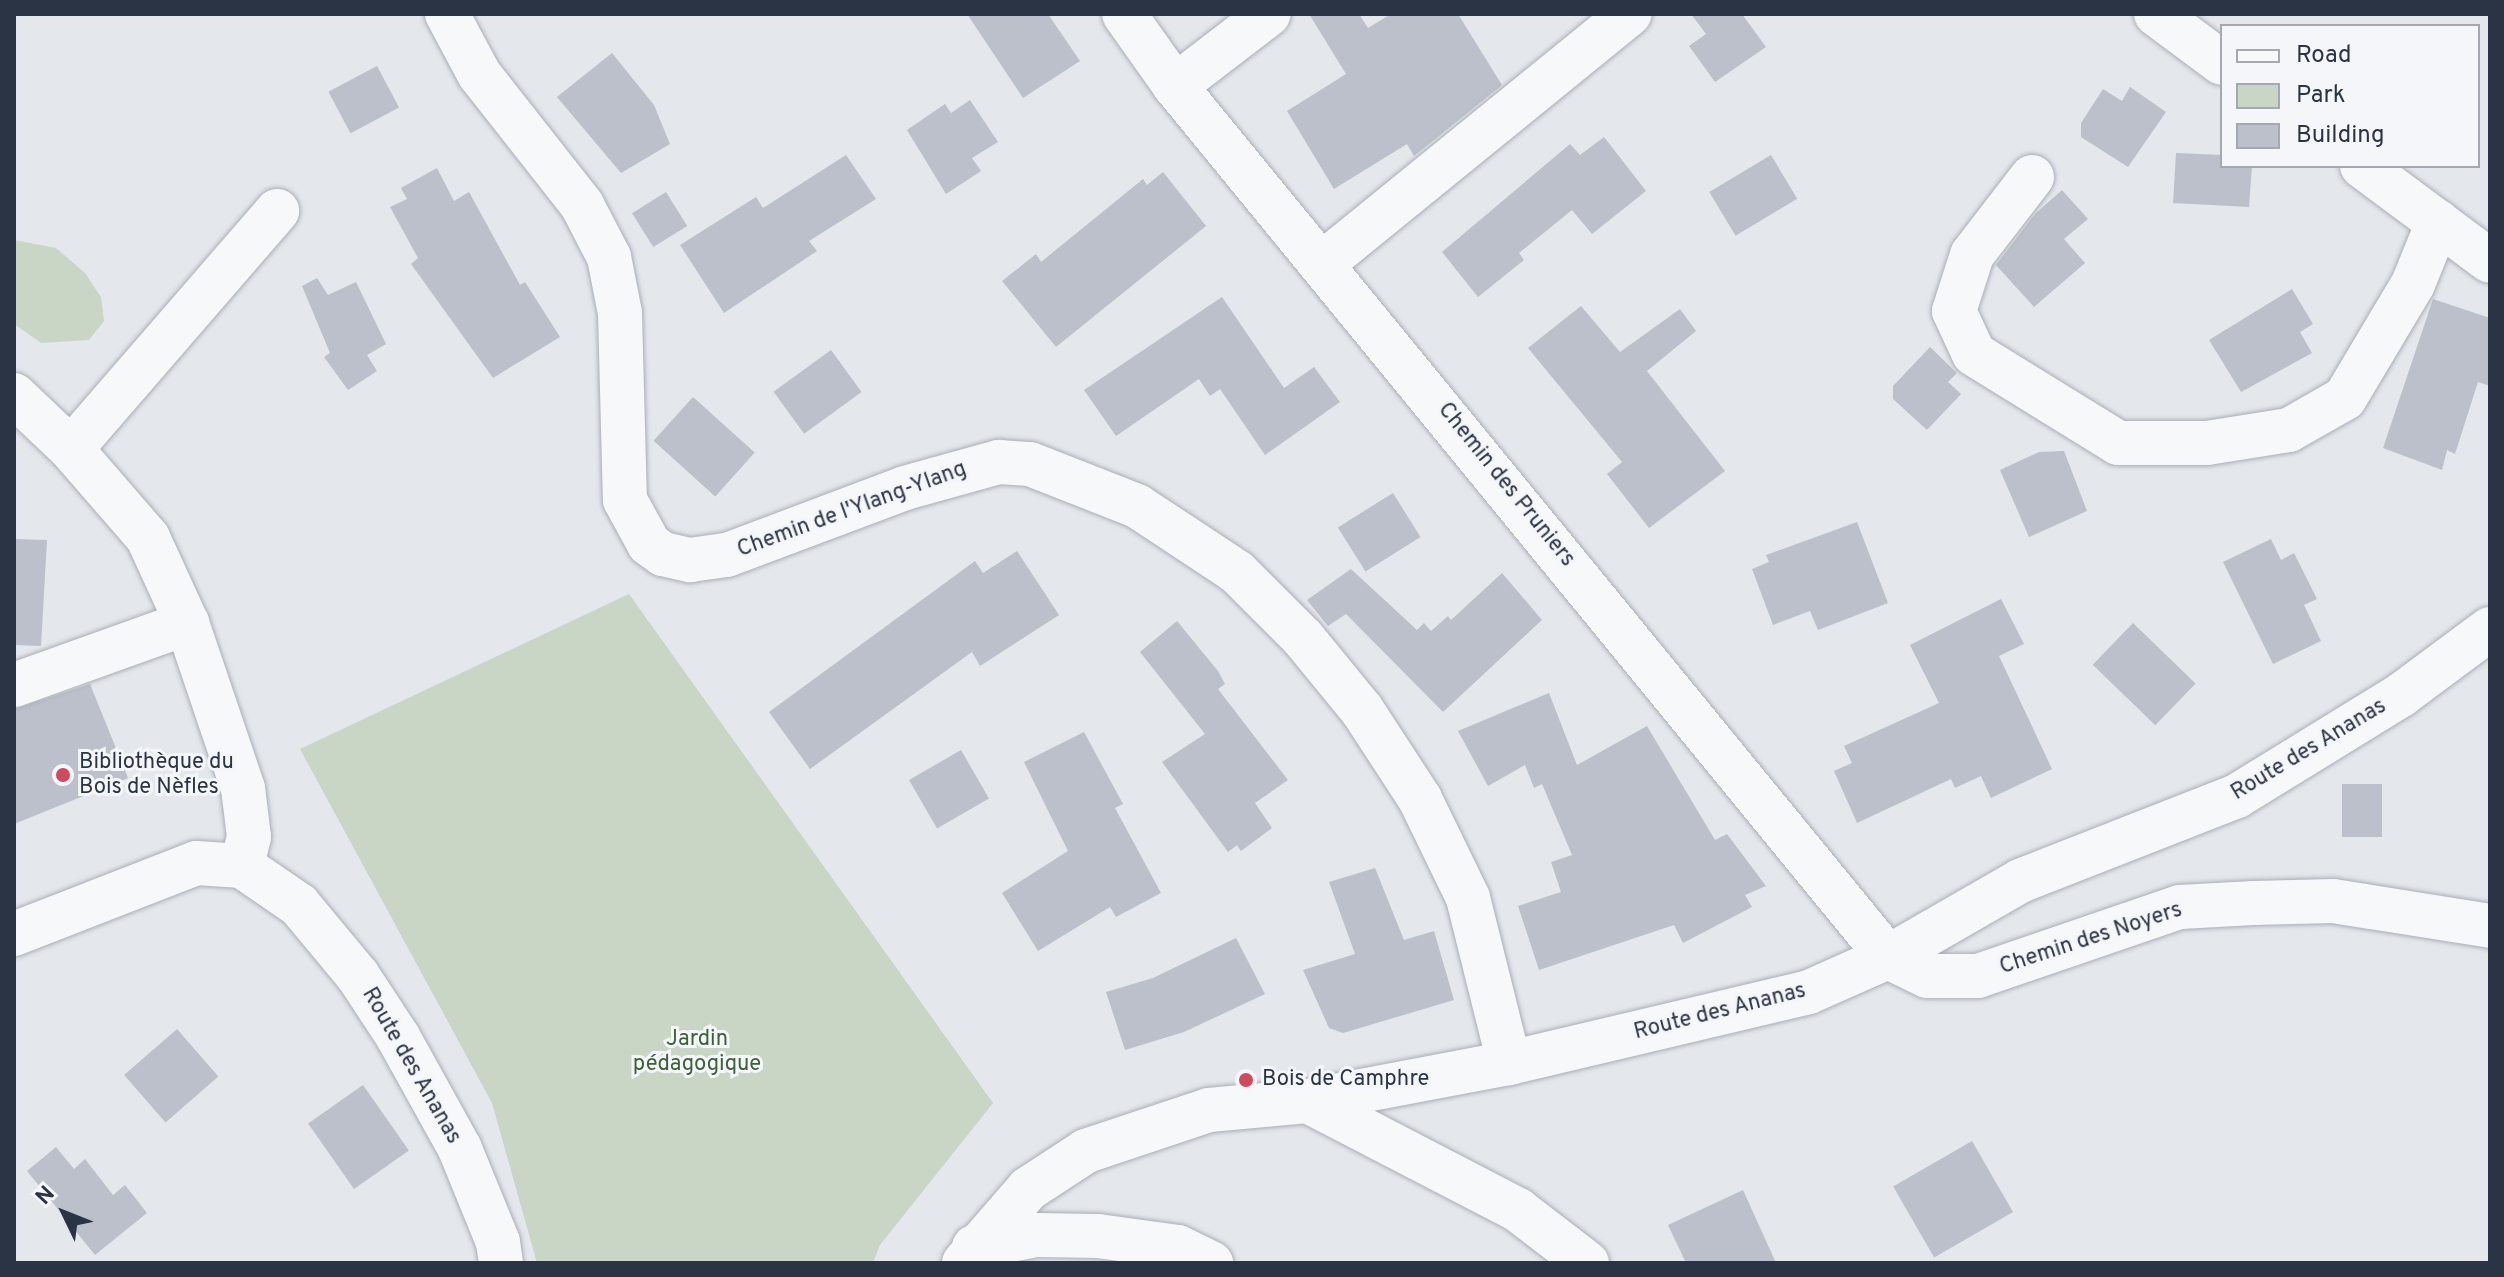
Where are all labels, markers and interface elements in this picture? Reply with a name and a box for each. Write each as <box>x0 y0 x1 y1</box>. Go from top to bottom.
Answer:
legend <box>2220 24 2480 168</box>
text: Road <box>2296 41 2352 71</box>
text: Park <box>2296 81 2346 111</box>
text: Building <box>2296 121 2385 151</box>
street label: Chemin des Pruniers <box>1432 398 1580 572</box>
street label: Chemin de l'Ylang-Ylang <box>734 456 970 564</box>
street label: Route des Ananas <box>2226 693 2392 807</box>
place label: Bibliothèque du Bois de Nèfles <box>79 749 234 800</box>
marker: Bibliothèque du Bois de Nèfles <box>54 766 72 784</box>
street label: Chemin des Noyers <box>1996 897 2186 981</box>
street label: Route des Ananas <box>1631 978 1809 1046</box>
street label: Route des Ananas <box>355 983 467 1149</box>
park label: Jardin pédagogique <box>633 1026 761 1078</box>
place label: Bois de Camphre <box>1262 1067 1429 1093</box>
marker: Bois de Camphre <box>1237 1071 1255 1089</box>
north arrow <box>24 1173 104 1253</box>
text: N <box>31 1181 61 1211</box>

